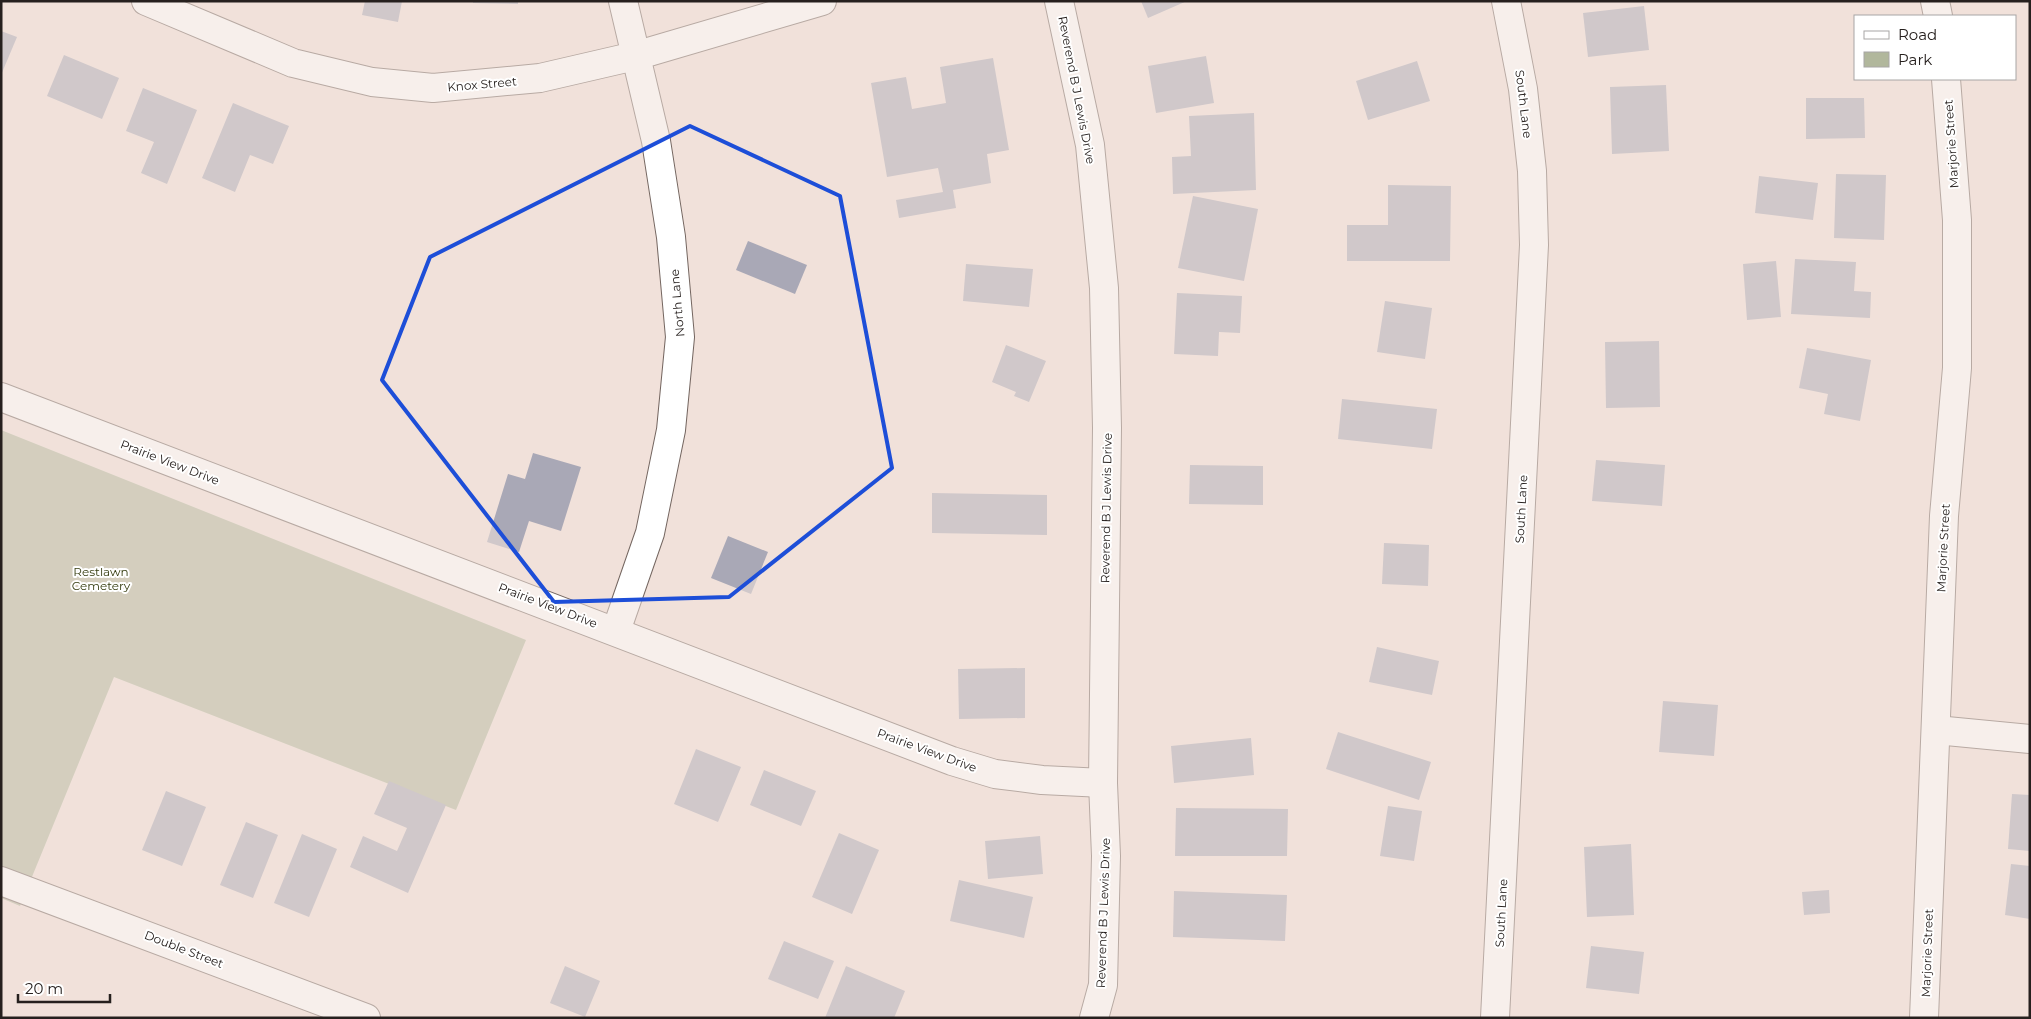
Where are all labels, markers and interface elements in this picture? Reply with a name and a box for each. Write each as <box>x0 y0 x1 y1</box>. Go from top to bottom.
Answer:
street label: Reverend B J Lewis Drive <box>1055 15 1099 165</box>
legend <box>1854 15 2016 80</box>
text: Road <box>1898 25 1937 44</box>
text: Park <box>1898 50 1932 69</box>
street label: South Lane <box>1512 69 1536 139</box>
street label: Knox Street <box>447 73 517 95</box>
street label: Marjorie Street <box>1940 99 1962 189</box>
street label: North Lane <box>667 269 687 337</box>
street label: Reverend B J Lewis Drive <box>1097 433 1115 583</box>
street label: Prairie View Drive <box>118 436 222 488</box>
street label: South Lane <box>1512 474 1530 544</box>
street label: Marjorie Street <box>1933 503 1953 593</box>
park label: Restlawn Cemetery <box>72 564 131 593</box>
street label: Prairie View Drive <box>496 579 600 631</box>
street label: Prairie View Drive <box>875 725 979 775</box>
street label: Reverend B J Lewis Drive <box>1093 838 1113 988</box>
street label: South Lane <box>1492 878 1510 948</box>
street label: Marjorie Street <box>1918 908 1936 998</box>
street label: Double Street <box>142 927 226 971</box>
scale bar <box>18 972 110 1004</box>
text: 20 m <box>25 979 63 998</box>

